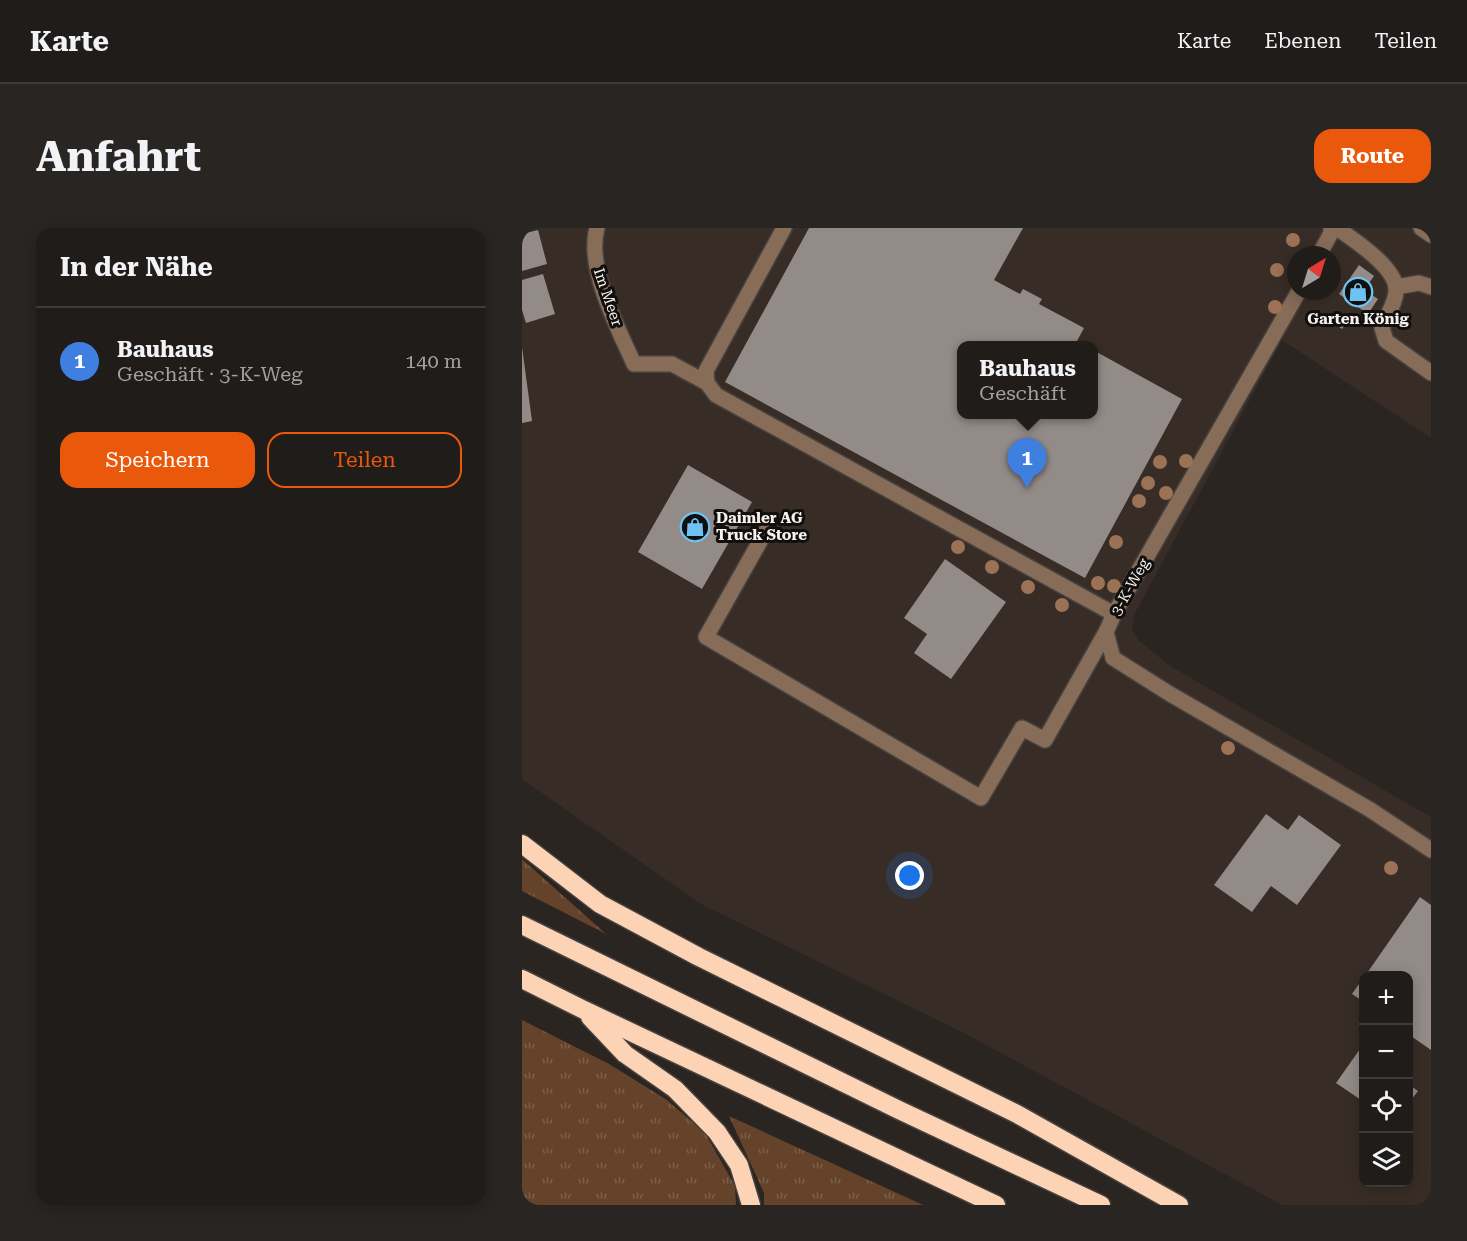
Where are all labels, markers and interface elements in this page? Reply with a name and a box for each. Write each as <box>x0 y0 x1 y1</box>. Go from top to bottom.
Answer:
text: Karte <box>30 25 109 58</box>
text: Karte <box>1177 29 1231 53</box>
text: Ebenen <box>1264 29 1342 53</box>
text: Teilen <box>1375 29 1437 53</box>
button: Route <box>1314 129 1431 183</box>
text: Anfahrt <box>36 132 201 181</box>
north arrow <box>1287 246 1341 300</box>
text: In der Nähe <box>60 252 213 282</box>
street label: Im Meer <box>590 266 626 328</box>
shop icon: Garten König <box>1342 276 1374 308</box>
place label: Garten König <box>1307 310 1409 328</box>
text: Bauhaus <box>117 337 214 362</box>
popup <box>957 341 1098 419</box>
text: 1 <box>74 349 85 373</box>
text: 140 m <box>405 349 462 373</box>
text: Bauhaus <box>979 356 1076 381</box>
text: Geschäft · 3-K-Weg <box>117 362 303 386</box>
text: Geschäft <box>979 381 1066 405</box>
button: Speichern <box>60 432 255 488</box>
button: Teilen <box>267 432 462 488</box>
pin: 1 <box>1008 438 1046 488</box>
place label: Daimler AG Truck Store <box>716 509 807 544</box>
shop icon: Daimler AG Truck Store <box>679 511 711 543</box>
street label: 3-K-Weg <box>1107 555 1153 619</box>
your location <box>895 861 924 890</box>
map controls <box>1359 971 1413 1187</box>
button: + <box>1359 971 1413 1025</box>
button: − <box>1359 1025 1413 1079</box>
button: locate <box>1359 1079 1413 1133</box>
button: layers <box>1359 1133 1413 1187</box>

